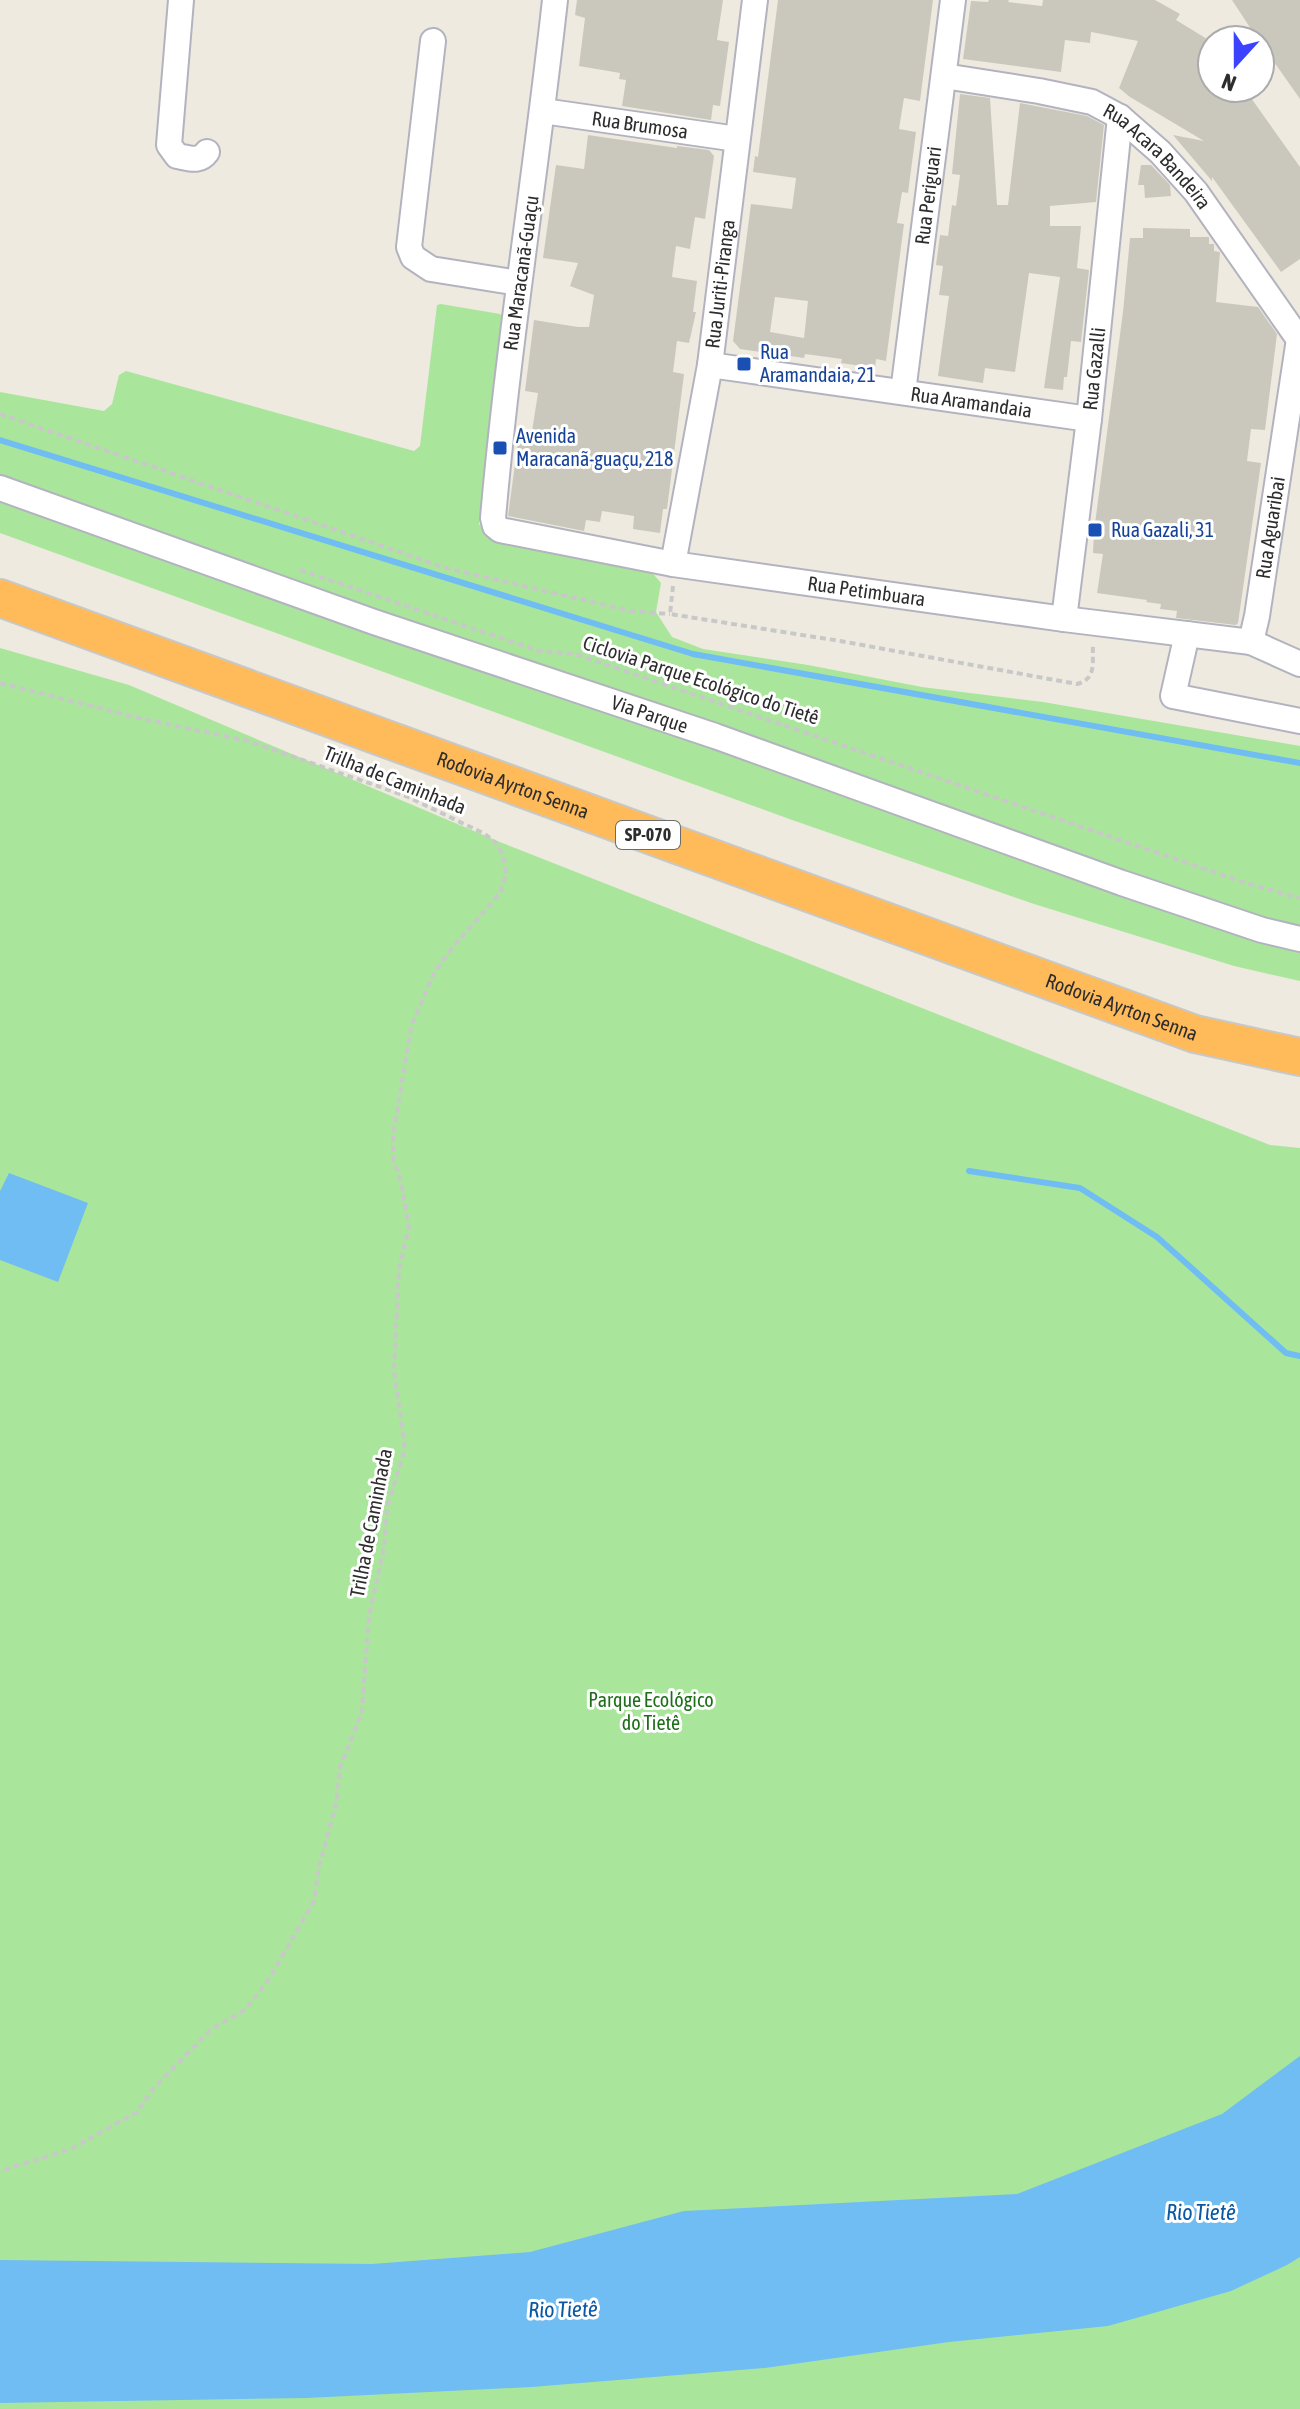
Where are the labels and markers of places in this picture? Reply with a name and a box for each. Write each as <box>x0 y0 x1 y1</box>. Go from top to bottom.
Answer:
place label: Rua Aramandaia, 21 <box>760 340 876 386</box>
marker: Rua Aramandaia, 21 <box>735 355 753 373</box>
place label: Avenida Maracanã-guaçu, 218 <box>516 424 673 470</box>
marker: Avenida Maracanã-guaçu, 218 <box>491 439 509 457</box>
place label: Rua Gazali, 31 <box>1111 518 1214 541</box>
marker: Rua Gazali, 31 <box>1086 521 1104 539</box>

